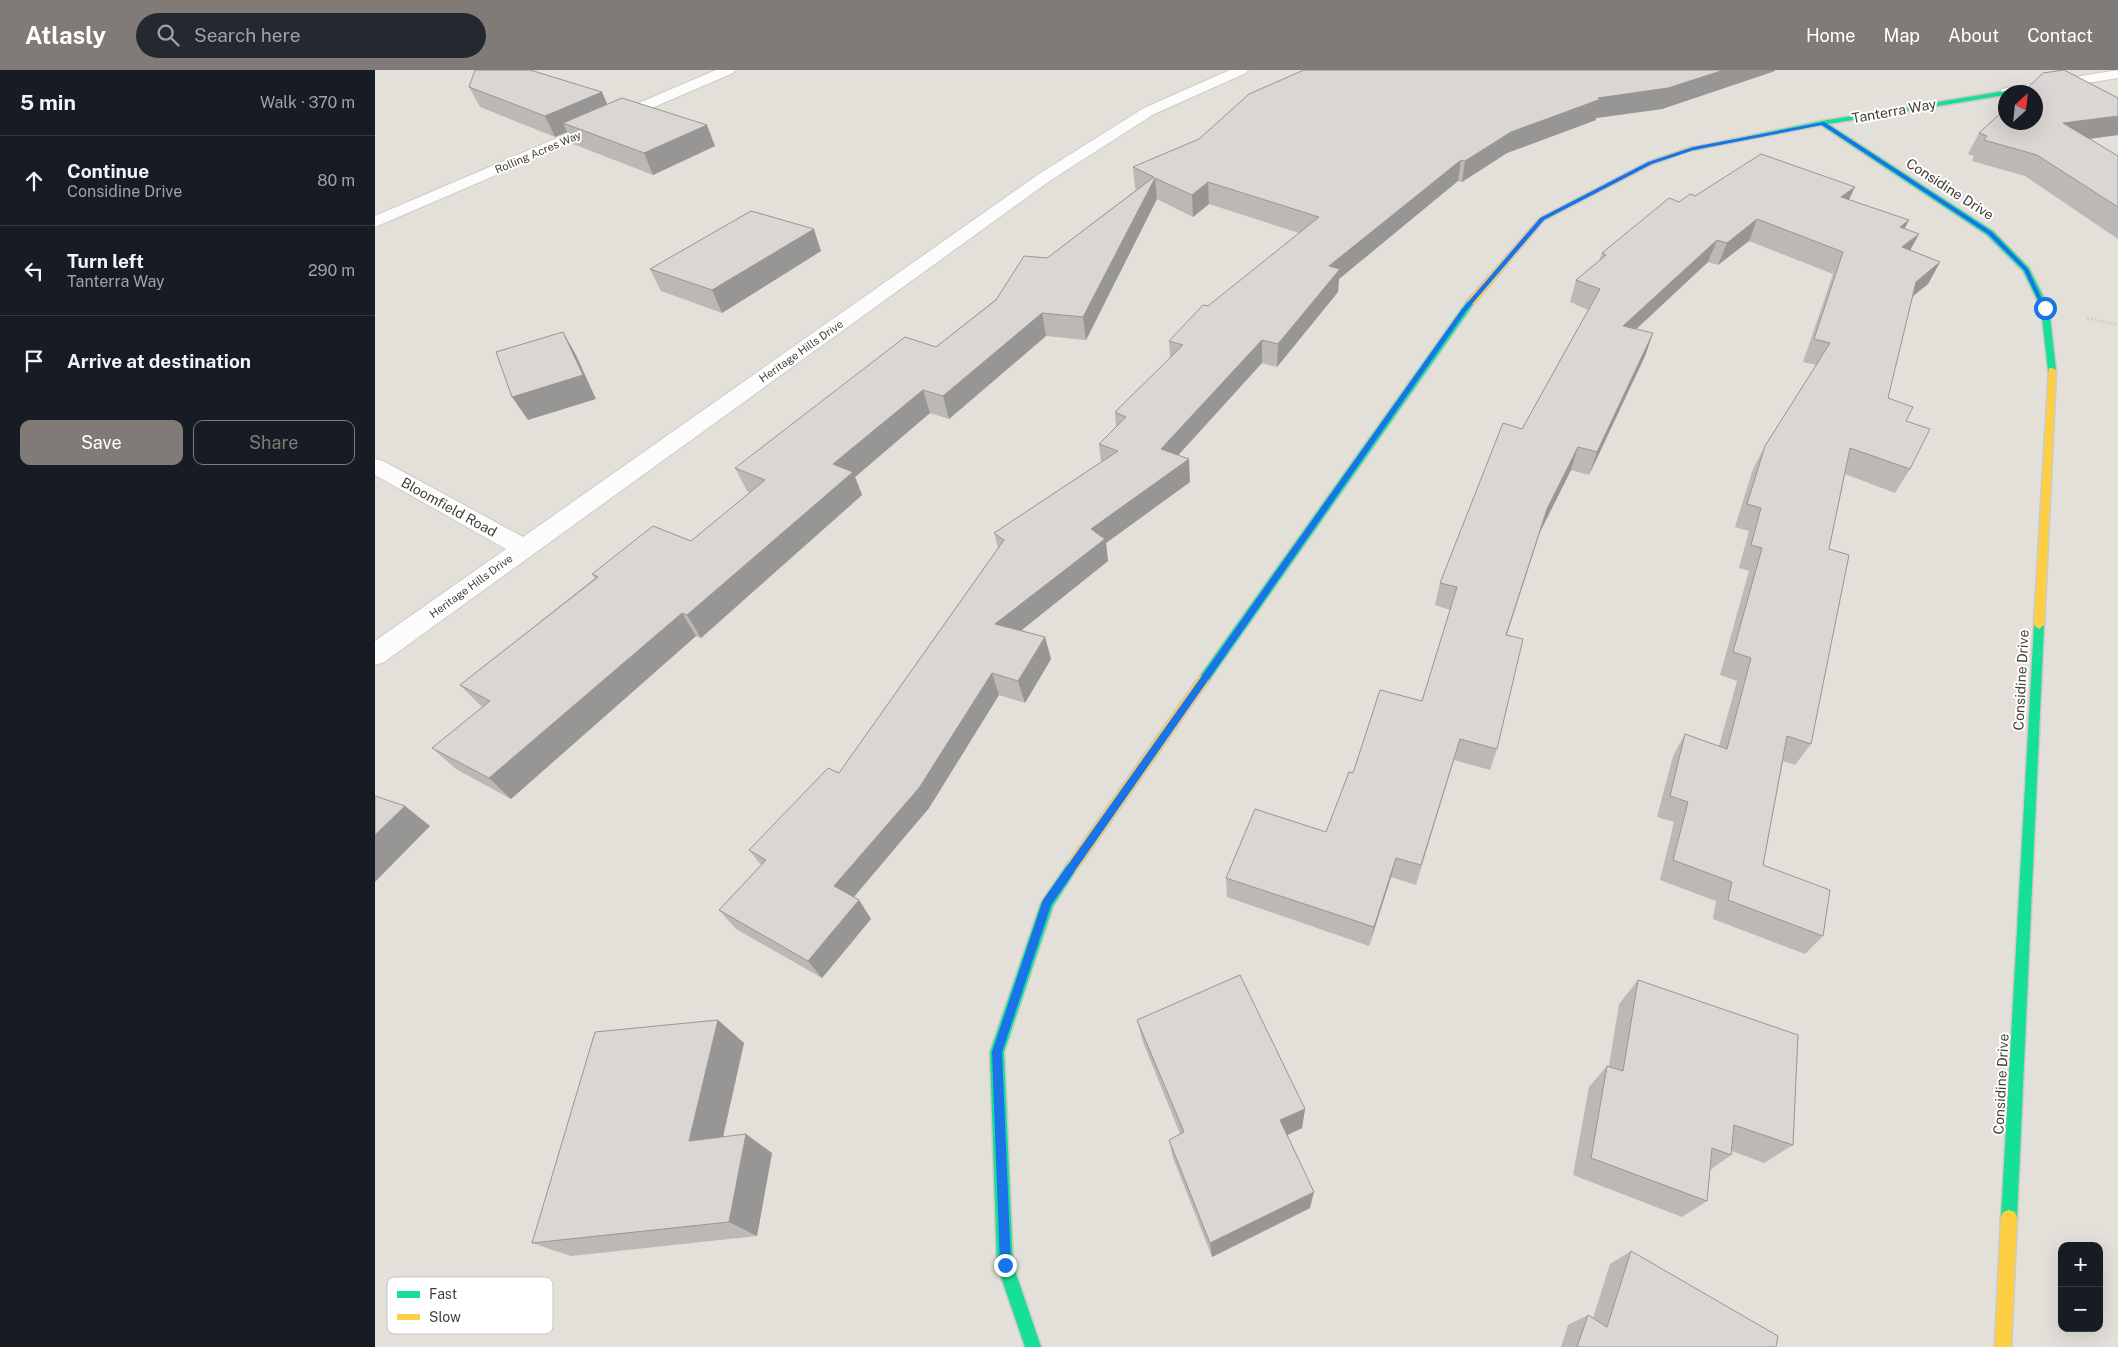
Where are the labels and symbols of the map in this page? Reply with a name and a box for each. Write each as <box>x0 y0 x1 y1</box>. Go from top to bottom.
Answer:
north arrow <box>1998 85 2043 130</box>
street label: Tanterra Way <box>1851 96 1938 126</box>
street label: Rolling Acres Way <box>493 128 583 176</box>
street label: Considine Drive <box>1903 155 1997 223</box>
route start <box>2034 297 2057 320</box>
street label: Heritage Hills Drive <box>757 318 845 384</box>
street label: Bloomfield Road <box>398 474 500 540</box>
street label: Heritage Hills Drive <box>427 552 515 620</box>
street label: Considine Drive <box>2010 629 2032 731</box>
street label: Considine Drive <box>1990 1033 2012 1135</box>
route end <box>994 1254 1017 1277</box>
legend <box>387 1277 553 1334</box>
text: Fast <box>429 1286 457 1302</box>
text: Slow <box>429 1309 461 1325</box>

